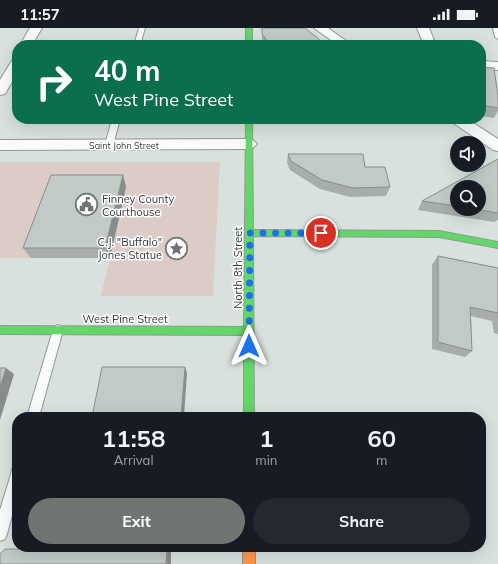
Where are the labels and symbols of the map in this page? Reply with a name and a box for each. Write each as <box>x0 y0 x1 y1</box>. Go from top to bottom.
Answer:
street label: Saint John Street <box>89 140 159 151</box>
public building icon: Finney County Courthouse <box>73 192 99 218</box>
place label: Finney County Courthouse <box>102 192 174 219</box>
pin <box>304 216 338 250</box>
street label: North 8th Street <box>231 227 245 309</box>
place label: C.J. "Buffalo" Jones Statue <box>98 235 162 262</box>
place icon: C.J. "Buffalo" Jones Statue <box>164 235 190 261</box>
street label: West Pine Street <box>82 312 168 326</box>
position arrow <box>228 325 270 367</box>

